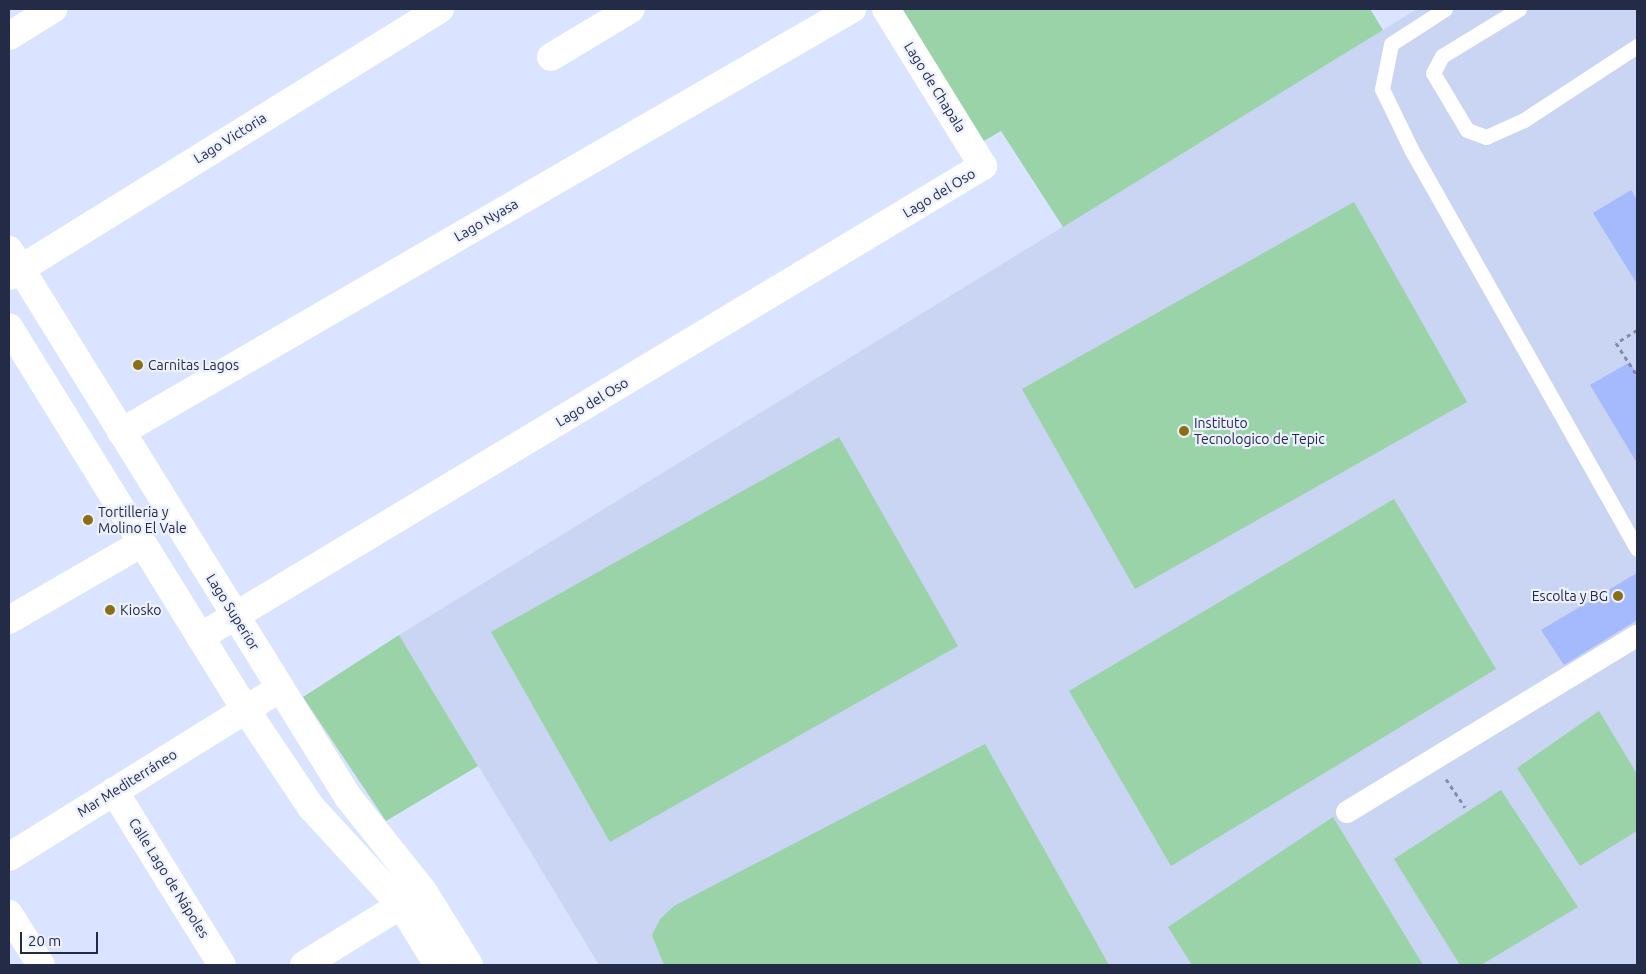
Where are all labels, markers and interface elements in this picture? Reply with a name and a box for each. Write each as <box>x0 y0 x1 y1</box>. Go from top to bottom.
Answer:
street label: Lago de Chapala <box>901 39 969 135</box>
street label: Lago Victoria <box>191 109 269 167</box>
street label: Lago del Oso <box>900 165 978 221</box>
street label: Lago Nyasa <box>451 195 521 245</box>
place label: Carnitas Lagos <box>148 357 239 373</box>
marker: Carnitas Lagos <box>132 359 144 371</box>
street label: Lago del Oso <box>553 374 631 430</box>
place label: Instituto Tecnologico de Tepic <box>1194 415 1325 448</box>
marker: Instituto Tecnologico de Tepic <box>1178 425 1190 437</box>
place label: Tortilleria y Molino El Vale <box>98 504 187 536</box>
marker: Tortilleria y Molino El Vale <box>82 514 94 526</box>
street label: Lago Superior <box>203 571 263 653</box>
place label: Escolta y BG <box>1532 588 1608 604</box>
marker: Escolta y BG <box>1612 590 1624 602</box>
place label: Kiosko <box>120 602 161 618</box>
marker: Kiosko <box>104 604 116 616</box>
street label: Mar Mediterráneo <box>74 746 180 820</box>
street label: Calle Lago de Nápoles <box>125 815 213 941</box>
scale bar <box>22 922 100 954</box>
text: 20 m <box>28 932 61 949</box>

